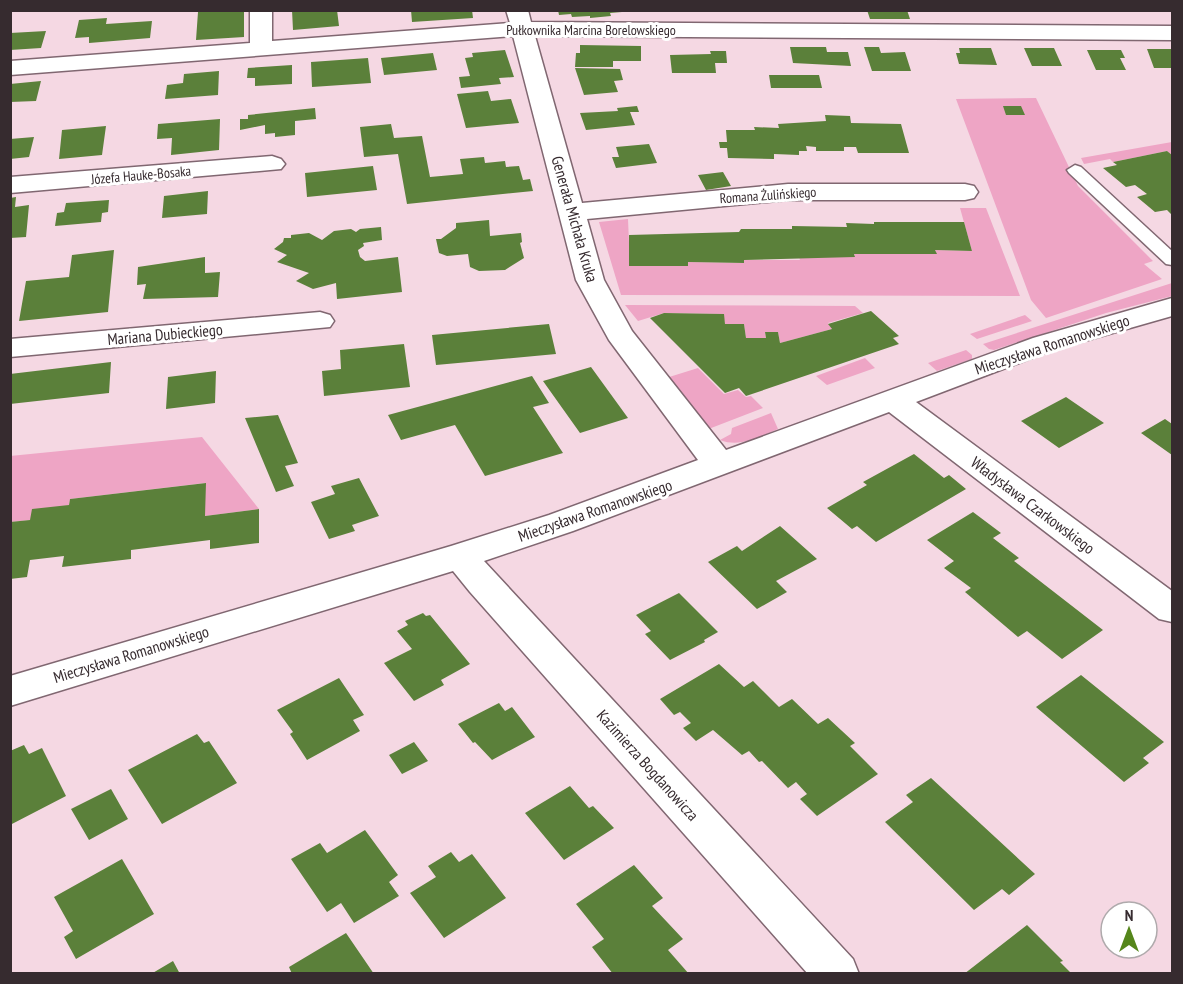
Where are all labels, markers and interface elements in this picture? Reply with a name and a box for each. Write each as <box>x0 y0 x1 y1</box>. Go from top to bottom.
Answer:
street label: Pułkownika Marcina Borelowskiego <box>506 21 676 39</box>
street label: Generała Michała Kruka <box>547 154 603 284</box>
street label: Józefa Hauke-Bosaka <box>89 162 192 188</box>
street label: Romana Żulińskiego <box>719 183 817 207</box>
street label: Mieczysława Romanowskiego <box>972 310 1132 378</box>
street label: Mariana Dubieckiego <box>107 319 224 349</box>
street label: Władysława Czarkowskiego <box>967 452 1099 558</box>
street label: Mieczysława Romanowskiego <box>515 474 675 546</box>
street label: Mieczysława Romanowskiego <box>51 621 211 687</box>
street label: Kazimierza Bogdanowicza <box>593 705 703 825</box>
north arrow <box>1099 900 1159 960</box>
text: N <box>1125 905 1133 925</box>

